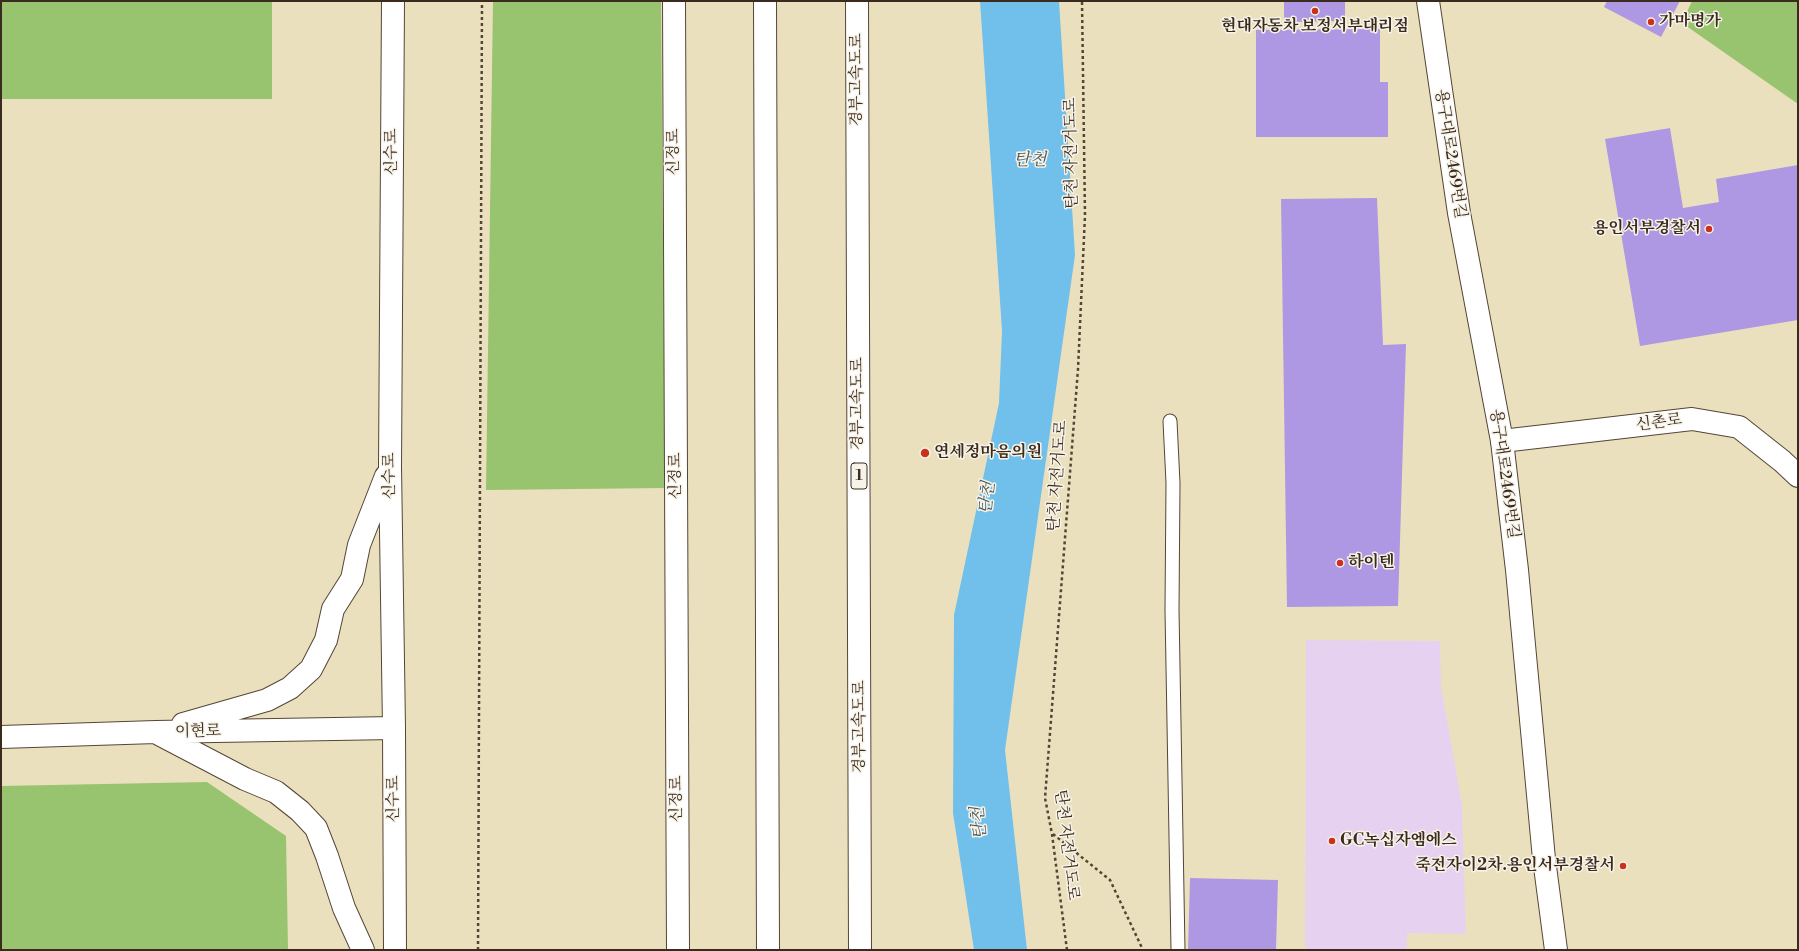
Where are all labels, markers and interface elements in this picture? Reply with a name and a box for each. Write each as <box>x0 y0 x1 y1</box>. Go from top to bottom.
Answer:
marker: 현대자동차 보정서부대리점 <box>1310 6 1320 16</box>
place label: 가마명가 <box>1659 12 1721 32</box>
place label: 현대자동차 보정서부대리점 <box>1221 17 1409 37</box>
marker: 가마명가 <box>1646 17 1656 27</box>
street label: 경부고속도로 <box>847 34 867 126</box>
street label: 용구대로2469번길 <box>1430 88 1470 220</box>
street label: 탄천 자전거도로 <box>1061 97 1083 209</box>
street label: 신수로 <box>382 129 402 175</box>
street label: 신정로 <box>664 129 684 175</box>
water label: 탄천 <box>1014 151 1046 171</box>
place label: 용인서부경찰서 <box>1593 219 1701 239</box>
marker: 용인서부경찰서 <box>1704 224 1714 234</box>
street label: 경부고속도로 <box>848 358 868 450</box>
street label: 용구대로2469번길 <box>1485 408 1523 540</box>
street label: 신촌로 <box>1635 411 1683 435</box>
street label: 탄천 자전거도로 <box>1045 420 1071 532</box>
place label: 연세정마음의원 <box>934 443 1042 463</box>
marker: 연세정마음의원 <box>919 447 931 459</box>
street label: 신수로 <box>380 453 400 499</box>
street label: 신정로 <box>666 453 686 499</box>
road number: 1 <box>851 463 867 489</box>
water label: 탄천 <box>976 480 1000 516</box>
place label: 하이텐 <box>1348 553 1394 573</box>
marker: 하이텐 <box>1335 558 1345 568</box>
street label: 경부고속도로 <box>850 681 870 773</box>
street label: 이현로 <box>175 722 221 742</box>
street label: 신수로 <box>384 776 404 822</box>
street label: 신정로 <box>667 776 687 822</box>
street label: 탄천 자전거도로 <box>1050 789 1082 901</box>
water label: 탄천 <box>968 806 992 840</box>
place label: GC녹십자엠에스 <box>1340 831 1457 851</box>
marker: GC녹십자엠에스 <box>1327 836 1337 846</box>
place label: 죽전자이2차.용인서부경찰서 <box>1415 856 1615 876</box>
marker: 죽전자이2차.용인서부경찰서 <box>1618 861 1628 871</box>

